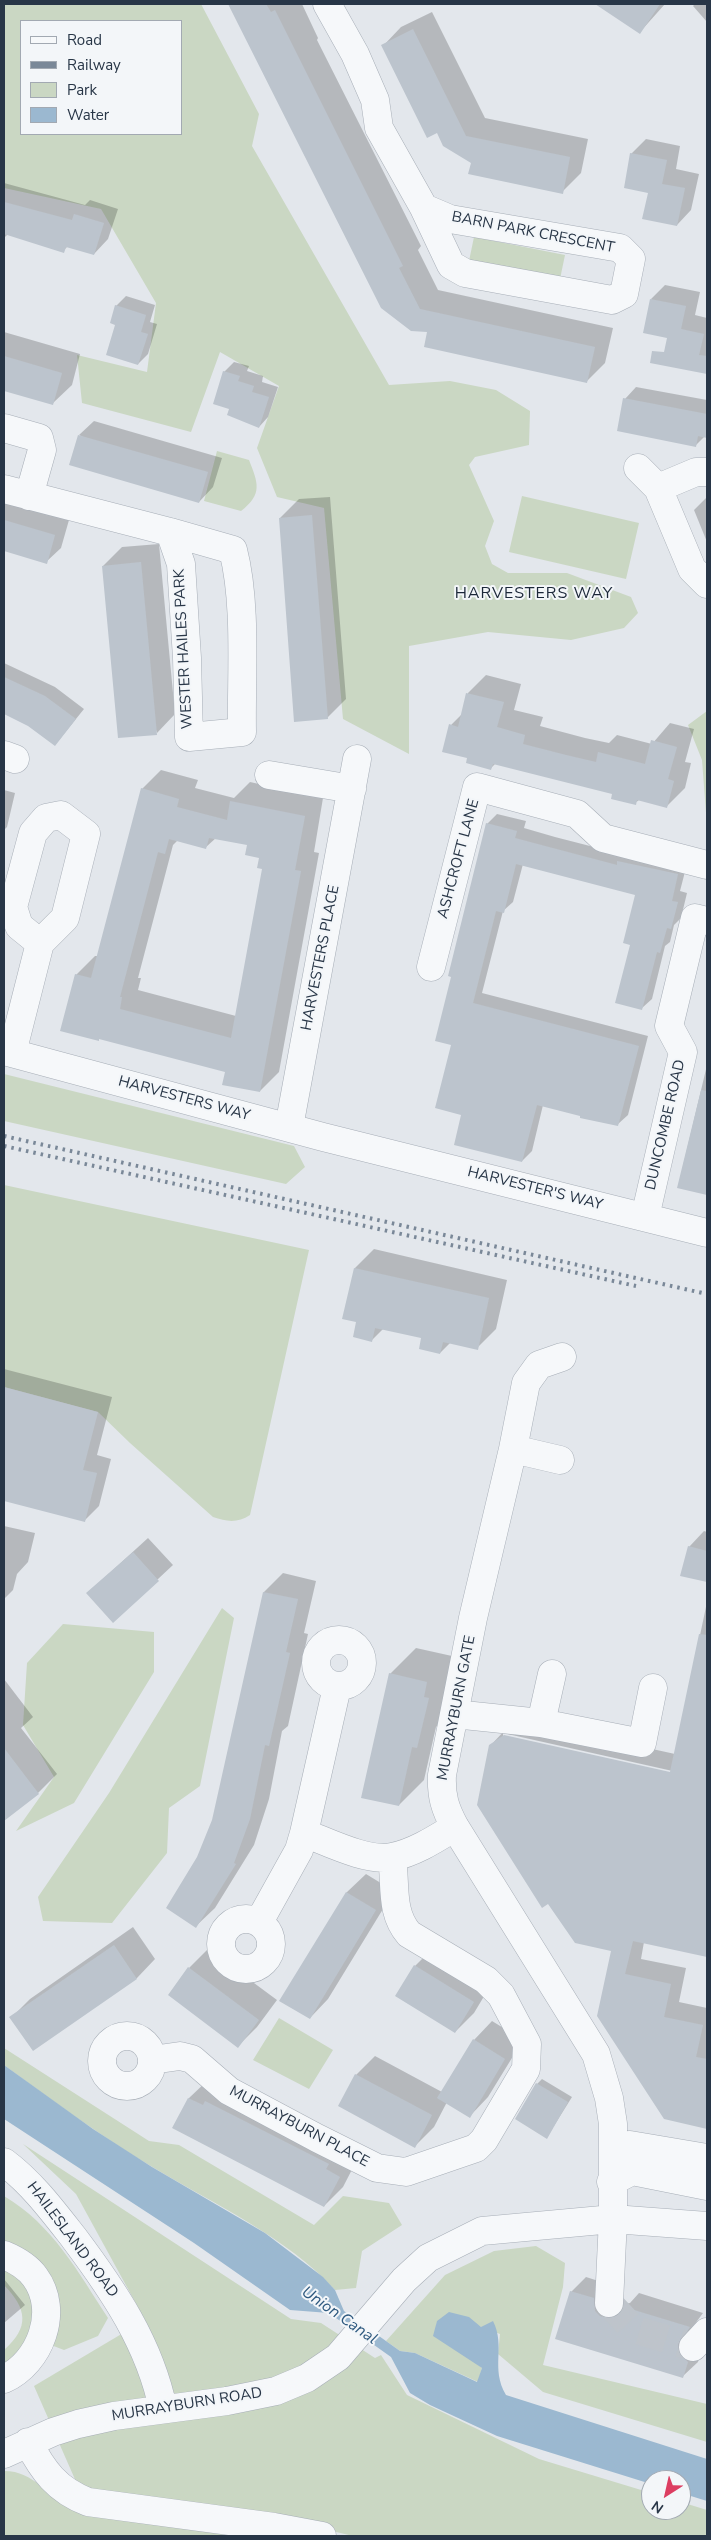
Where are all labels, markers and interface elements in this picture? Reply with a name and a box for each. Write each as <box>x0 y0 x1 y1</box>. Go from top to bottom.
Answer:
legend <box>20 20 182 135</box>
text: Road <box>67 30 102 50</box>
text: Railway <box>67 55 121 75</box>
text: Park <box>67 80 97 100</box>
text: Water <box>67 105 109 125</box>
street label: BARN PARK CRESCENT <box>450 208 616 258</box>
street label: WESTER HAILES PARK <box>171 568 197 730</box>
district label: HARVESTERS WAY <box>453 584 615 604</box>
street label: ASHCROFT LANE <box>434 797 484 921</box>
street label: HARVESTERS PLACE <box>298 884 344 1032</box>
street label: DUNCOMBE ROAD <box>642 1058 690 1192</box>
street label: HARVESTERS WAY <box>116 1073 252 1125</box>
street label: HARVESTER'S WAY <box>465 1163 605 1215</box>
street label: MURRAYBURN GATE <box>434 1634 480 1782</box>
street label: MURRAYBURN PLACE <box>226 2082 372 2172</box>
street label: HAILESLAND ROAD <box>23 2179 121 2301</box>
water label: Union Canal <box>298 2283 380 2349</box>
street label: MURRAYBURN ROAD <box>110 2384 264 2426</box>
north arrow <box>641 2470 691 2520</box>
text: N <box>648 2496 667 2518</box>

